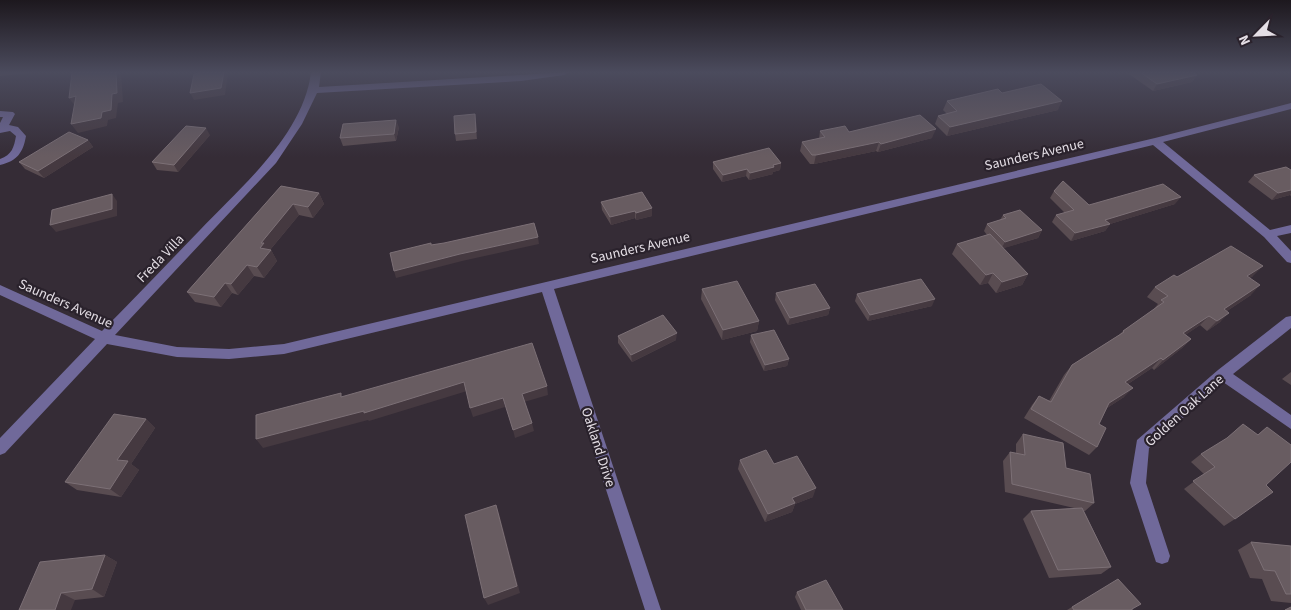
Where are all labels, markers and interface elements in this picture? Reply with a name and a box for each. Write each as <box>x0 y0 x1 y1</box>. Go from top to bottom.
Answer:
north arrow <box>1231 10 1281 60</box>
text: N <box>1234 32 1256 48</box>
street label: Saunders Avenue <box>983 134 1086 176</box>
street label: Saunders Avenue <box>589 227 692 269</box>
street label: Freda Villa <box>132 230 189 288</box>
street label: Saunders Avenue <box>15 274 116 334</box>
street label: Golden Oak Lane <box>1141 370 1228 451</box>
street label: Oakland Drive <box>576 405 620 490</box>

